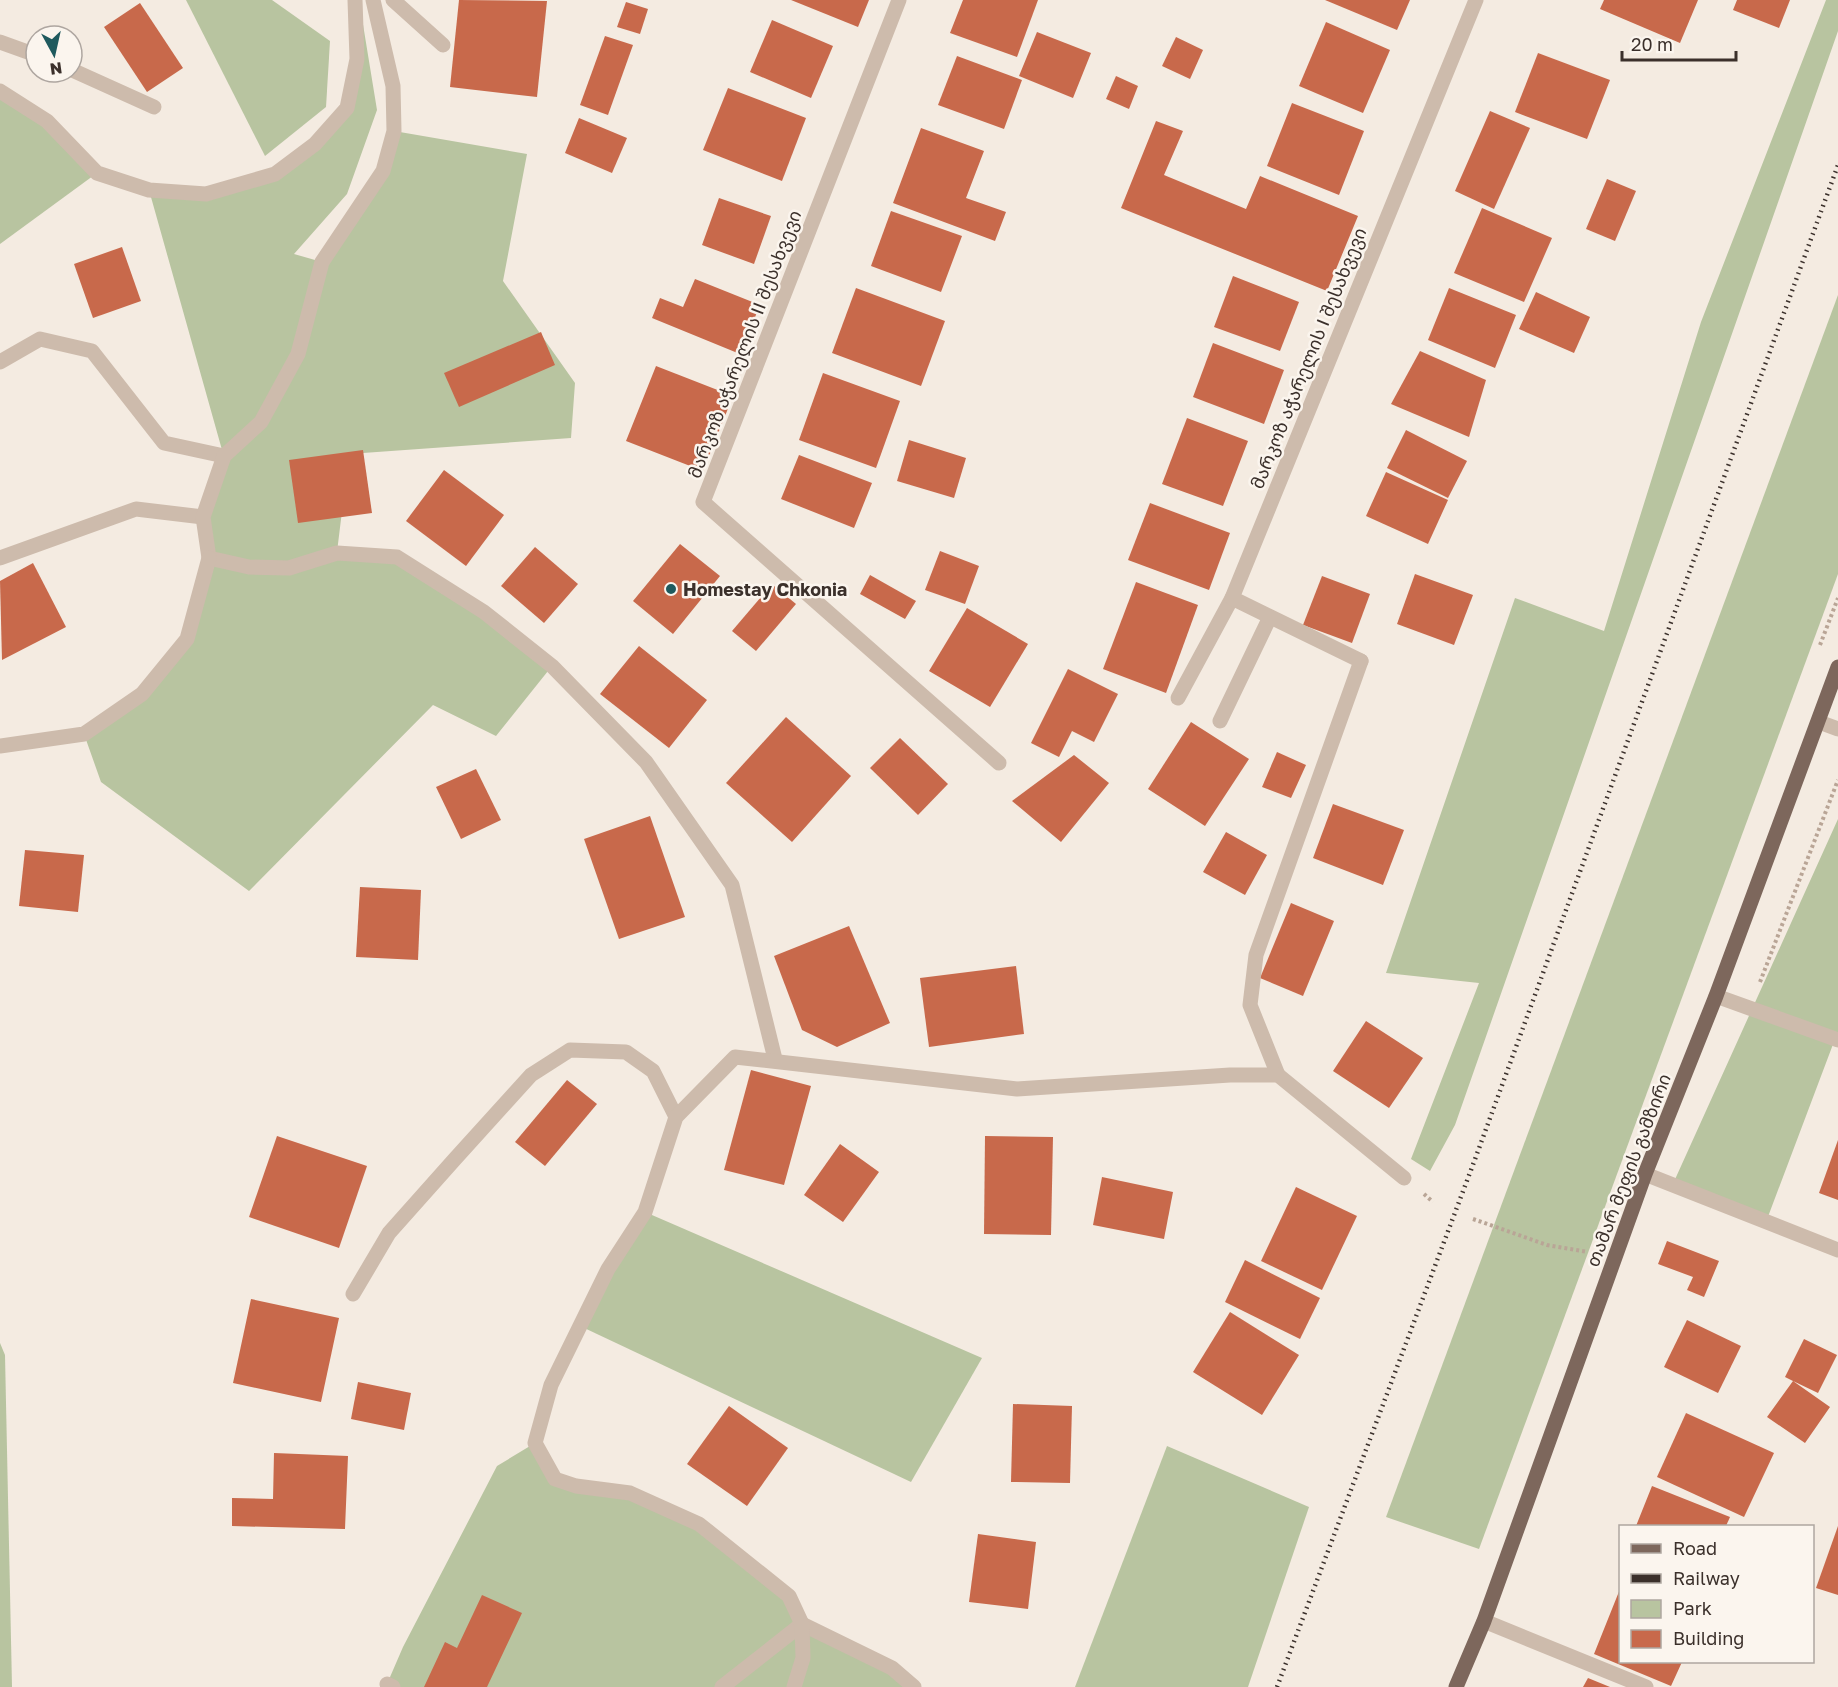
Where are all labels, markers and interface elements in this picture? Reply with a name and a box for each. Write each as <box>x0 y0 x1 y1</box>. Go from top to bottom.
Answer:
north arrow <box>24 24 84 84</box>
scale bar <box>1622 24 1736 62</box>
text: 20 m <box>1631 33 1673 55</box>
text: N <box>49 58 64 80</box>
street label: მარკოზ აჭარელის II შესახვევი <box>683 207 806 481</box>
street label: მარკოზ აჭარელის I შესახვევი <box>1245 224 1372 492</box>
place label: Homestay Chkonia <box>683 578 847 600</box>
marker: Homestay Chkonia <box>664 582 678 596</box>
street label: თამარ მეფის გამზირი <box>1581 1070 1676 1270</box>
legend <box>1619 1525 1814 1663</box>
text: Road <box>1673 1537 1717 1559</box>
text: Railway <box>1673 1567 1740 1589</box>
text: Park <box>1673 1597 1712 1619</box>
text: Building <box>1673 1627 1744 1649</box>

